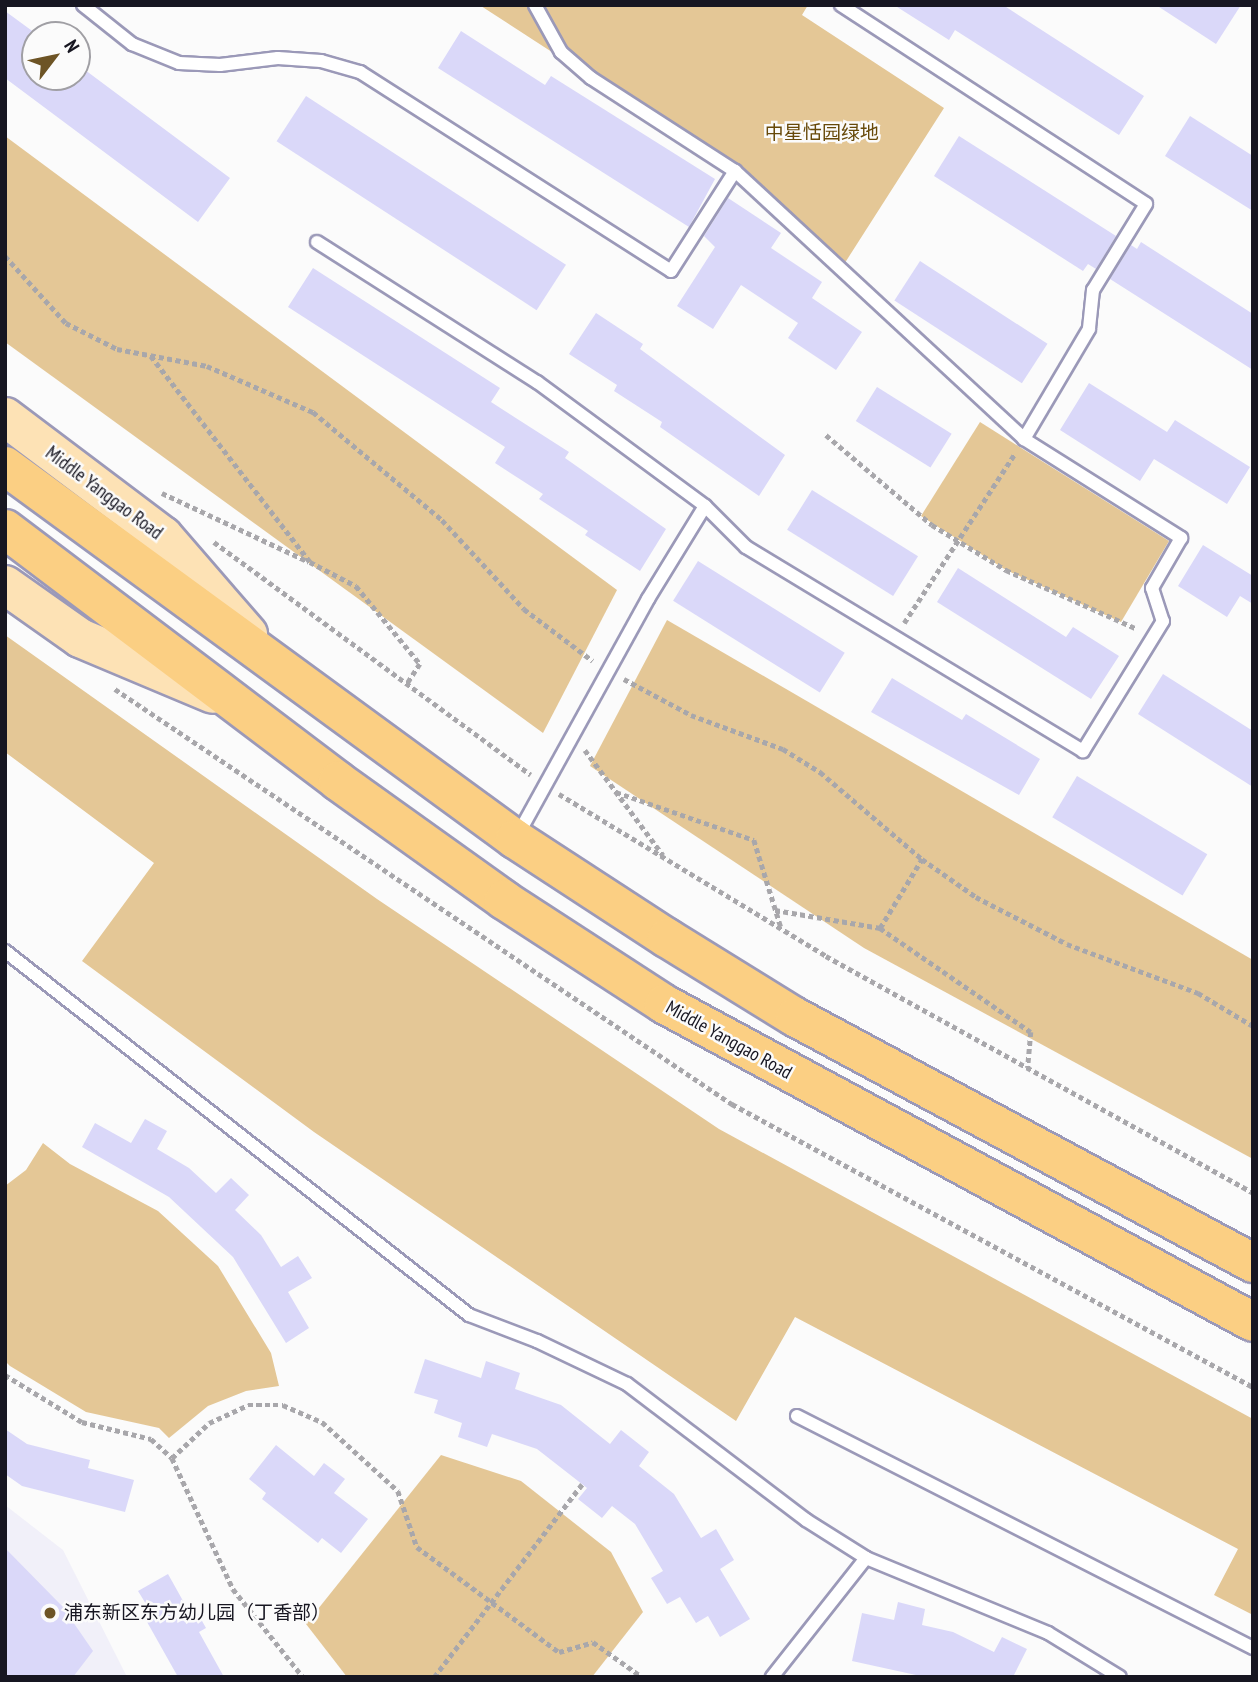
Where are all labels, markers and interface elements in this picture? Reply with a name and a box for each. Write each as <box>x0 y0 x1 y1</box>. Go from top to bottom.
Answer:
north arrow <box>21 21 91 91</box>
text: N <box>59 35 85 57</box>
park label: 中星恬园绿地 <box>765 122 879 144</box>
street label: Middle Yanggao Road <box>41 441 167 545</box>
street label: Middle Yanggao Road <box>662 996 796 1084</box>
place label: 浦东新区东方幼儿园（丁香部） <box>64 1602 330 1624</box>
marker: 浦东新区东方幼儿园（丁香部） <box>42 1605 58 1621</box>

